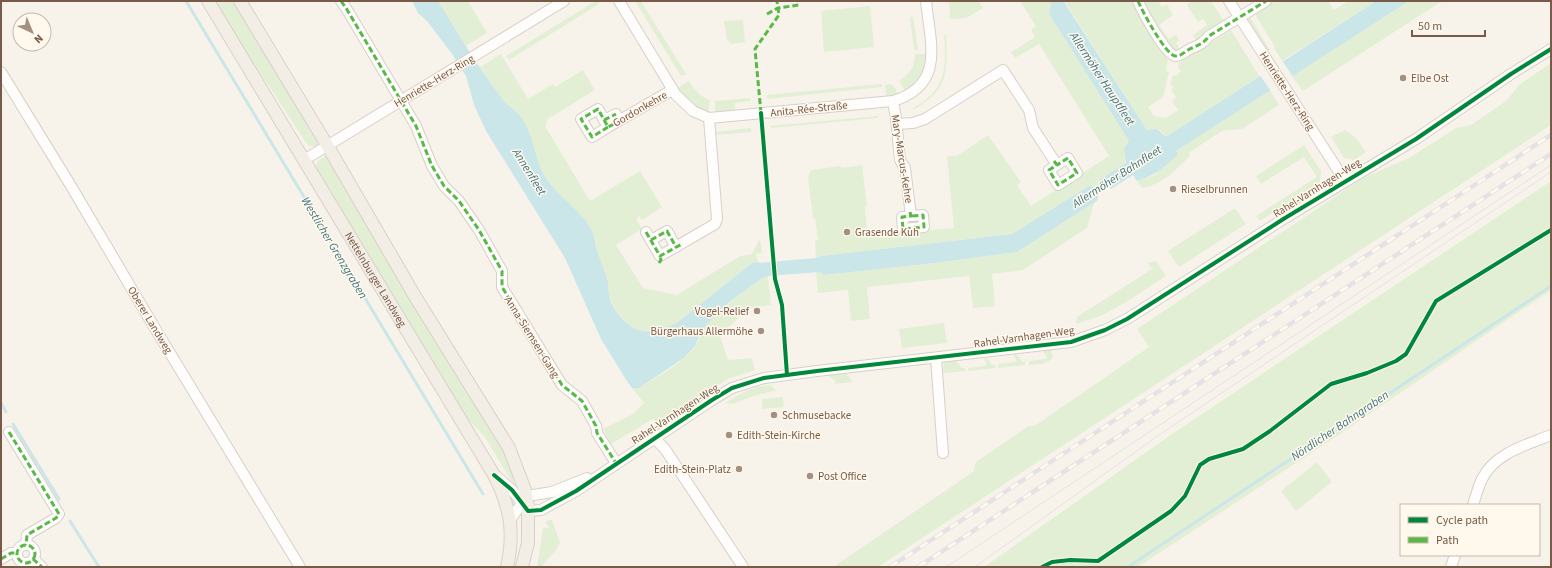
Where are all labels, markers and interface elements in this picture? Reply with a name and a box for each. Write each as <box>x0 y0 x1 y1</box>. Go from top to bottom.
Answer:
north arrow <box>12 12 52 52</box>
scale bar <box>1412 12 1485 38</box>
text: 50 m <box>1418 18 1442 35</box>
water label: Allermöher Hauptfleet <box>1065 28 1139 130</box>
text: N <box>31 31 46 47</box>
street label: Henriette-Herz-Ring <box>1256 49 1318 134</box>
street label: Henriette-Herz-Ring <box>391 51 477 111</box>
place label: Elbe Ost <box>1411 71 1449 86</box>
marker: Elbe Ost <box>1398 73 1408 83</box>
street label: Gordonkehre <box>610 87 670 131</box>
street label: Anita-Rée-Straße <box>770 97 849 121</box>
street label: Mary-Marcus-Kehre <box>888 114 916 205</box>
water label: Allermöher Bahnfleet <box>1068 141 1166 213</box>
water label: Annenfleet <box>507 144 551 200</box>
street label: Rahel-Varnhagen-Weg <box>1270 155 1364 221</box>
place label: Rieselbrunnen <box>1181 182 1248 197</box>
marker: Rieselbrunnen <box>1168 184 1178 194</box>
water label: Westlicher Grenzgraben <box>297 194 371 302</box>
place label: Grasende Kuh <box>855 225 919 240</box>
marker: Grasende Kuh <box>842 227 852 237</box>
street label: Nettelnburger Landweg <box>341 229 411 330</box>
street label: Oberer Landweg <box>124 284 176 357</box>
street label: Anna-Siemsen-Gang <box>501 293 563 381</box>
place label: Vogel-Relief <box>695 304 750 319</box>
marker: Vogel-Relief <box>752 306 762 316</box>
street label: Rahel-Varnhagen-Weg <box>973 322 1076 351</box>
place label: Bürgerhaus Allermöhe <box>650 324 754 339</box>
marker: Bürgerhaus Allermöhe <box>756 326 766 336</box>
street label: Rahel-Varnhagen-Weg <box>628 380 722 448</box>
water label: Nördlicher Bahngraben <box>1288 387 1392 465</box>
place label: Schmusebacke <box>782 408 852 423</box>
marker: Schmusebacke <box>769 410 779 420</box>
place label: Edith-Stein-Kirche <box>737 428 821 443</box>
marker: Edith-Stein-Kirche <box>724 430 734 440</box>
place label: Edith-Stein-Platz <box>654 462 731 477</box>
marker: Edith-Stein-Platz <box>734 464 744 474</box>
place label: Post Office <box>818 469 867 484</box>
marker: Post Office <box>805 471 815 481</box>
legend <box>1400 504 1540 556</box>
text: Cycle path <box>1436 512 1488 529</box>
text: Path <box>1436 532 1459 549</box>

